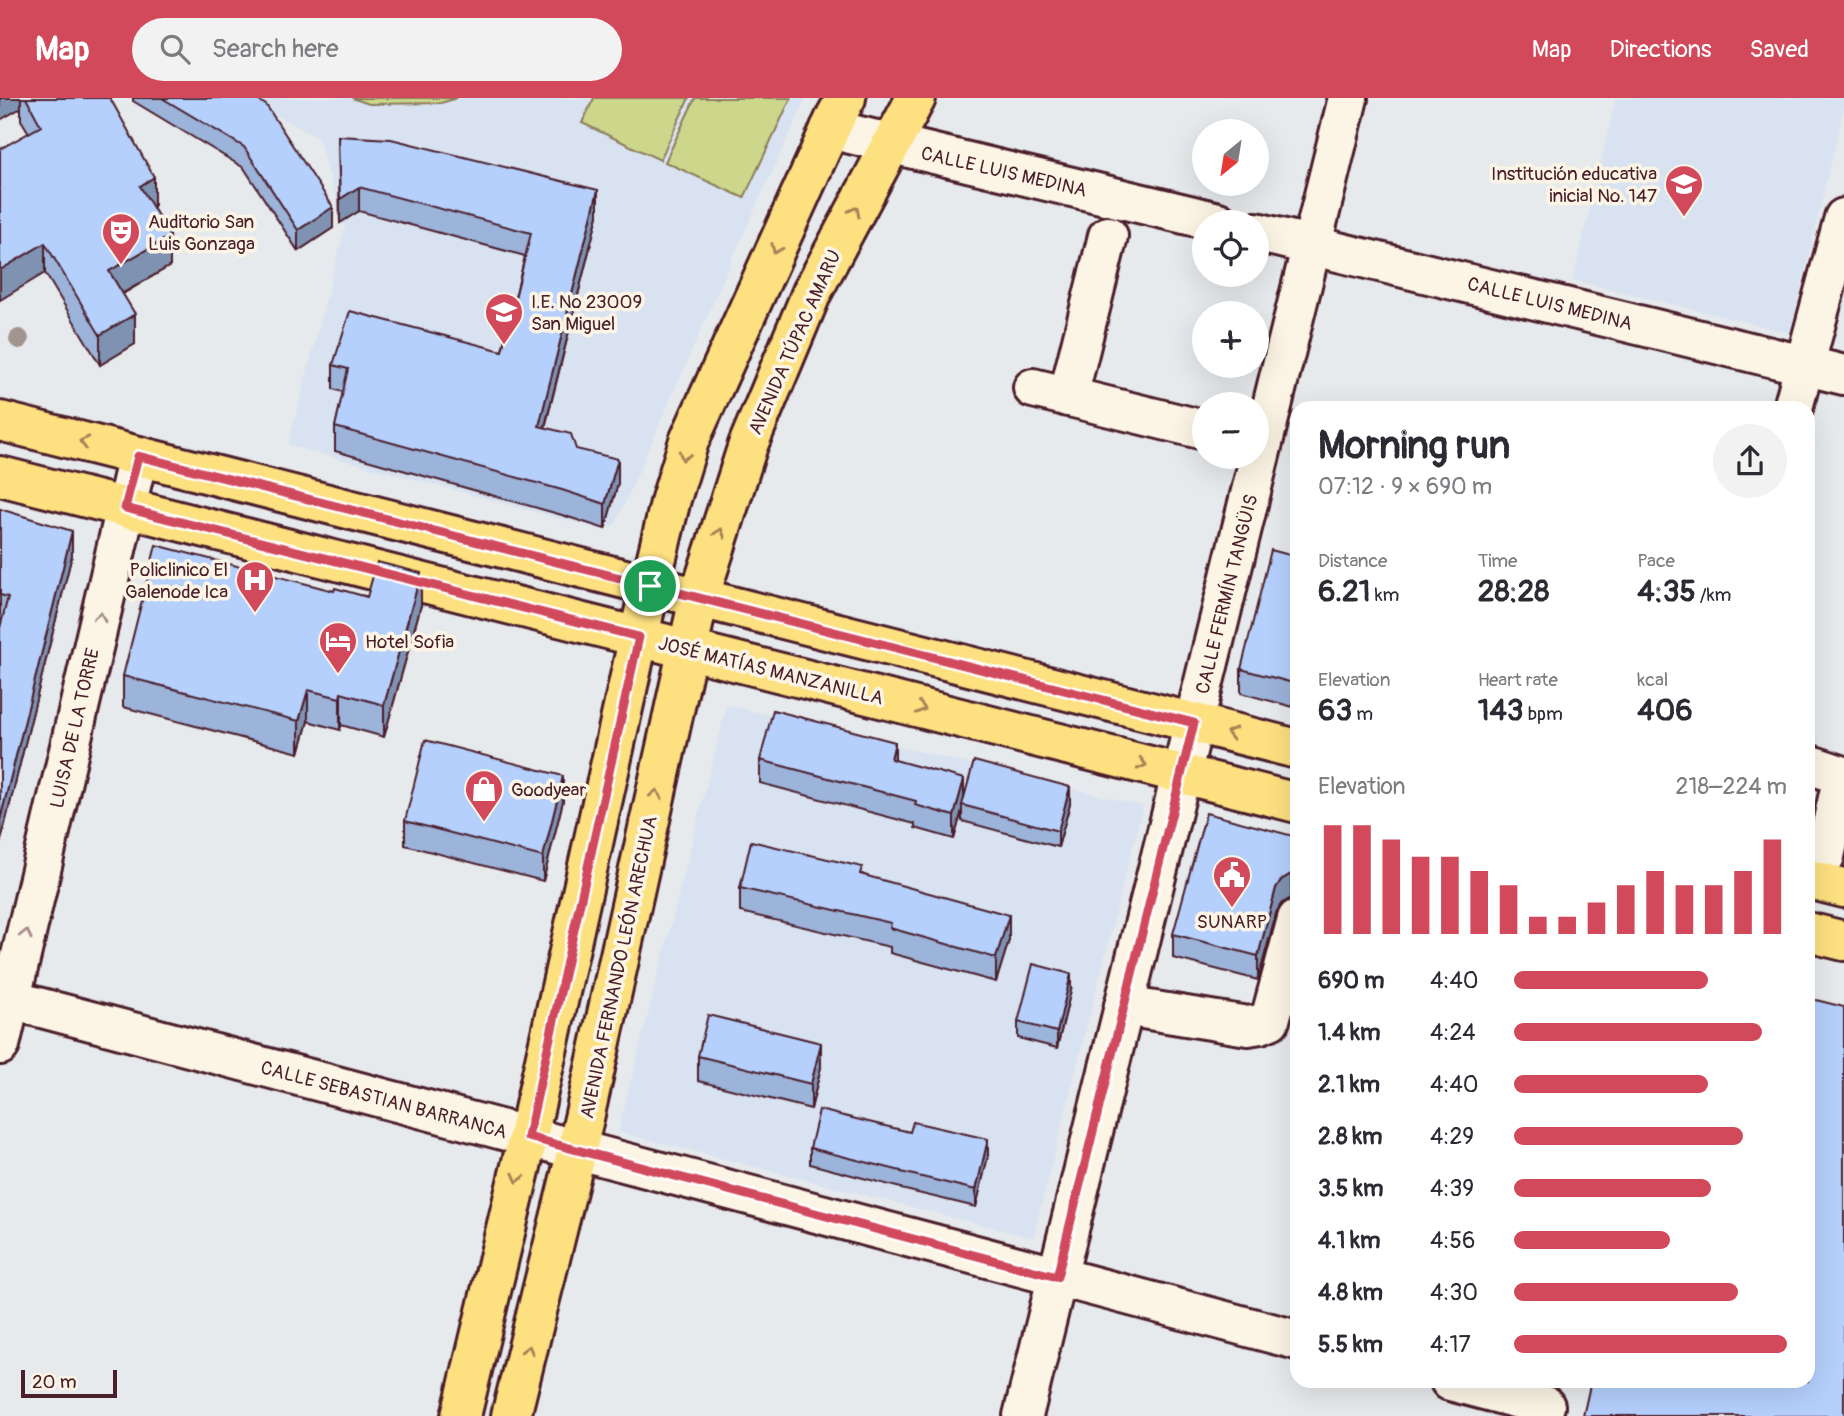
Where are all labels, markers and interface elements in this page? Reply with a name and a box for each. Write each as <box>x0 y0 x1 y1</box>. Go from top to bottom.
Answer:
search box <box>132 18 622 81</box>
text: Map <box>35 29 90 70</box>
icon: search <box>156 30 194 68</box>
text: Search here <box>212 33 339 65</box>
text: Map <box>1532 35 1572 64</box>
text: Directions <box>1610 35 1711 64</box>
text: Saved <box>1749 35 1809 64</box>
north arrow <box>1192 119 1269 196</box>
map controls <box>1192 119 1269 469</box>
street label: CALLE LUIS MEDINA <box>919 141 1089 203</box>
place label: Institución educativa inicial No. 147 <box>1491 162 1657 208</box>
school or university icon: Institución educativa inicial No. 147 <box>1663 163 1705 218</box>
one-way arrow <box>847 206 861 218</box>
place label: Auditorio San Luis Gonzaga <box>148 210 255 256</box>
button: locate <box>1192 210 1269 287</box>
theatre icon: Auditorio San Luis Gonzaga <box>100 211 142 266</box>
one-way arrow <box>771 242 785 254</box>
street label: AVENIDA TÚPAC AMARU <box>743 246 847 439</box>
street label: CALLE LUIS MEDINA <box>1465 272 1635 336</box>
place label: I.E. Nº 23009 San Miguel <box>531 290 642 336</box>
school or university icon: I.E. Nº 23009 San Miguel <box>483 291 525 346</box>
button: + <box>1192 301 1269 378</box>
button: − <box>1192 392 1269 469</box>
text: Morning run <box>1318 422 1510 470</box>
button: share <box>1713 424 1787 498</box>
one-way arrow <box>78 436 90 450</box>
one-way arrow <box>677 450 692 462</box>
text: 07:12 · 9 × 690 m <box>1318 472 1492 501</box>
street label: CALLE FERMÍN TANGÜIS <box>1191 492 1263 697</box>
one-way arrow <box>711 527 726 539</box>
text: Distance <box>1318 549 1387 573</box>
text: Time <box>1478 549 1517 573</box>
text: Pace <box>1637 549 1675 573</box>
pin <box>620 556 680 616</box>
place label: Policlinico El Galenode Ica <box>125 558 228 604</box>
hospital icon: Policlinico El Galenode Ica <box>234 559 276 614</box>
icon: arrive <box>631 567 669 605</box>
text: 6.21 <box>1318 573 1371 610</box>
text: 28:28 <box>1478 573 1549 610</box>
text: 4:35 <box>1637 573 1696 610</box>
text: km <box>1371 583 1399 607</box>
text: /km <box>1696 583 1732 607</box>
one-way arrow <box>92 611 106 623</box>
hotel icon: Hotel Sofia <box>317 620 359 675</box>
place label: Hotel Sofia <box>365 630 454 654</box>
street label: JOSÉ MATÍAS MANZANILLA <box>656 631 886 711</box>
street label: LUISA DE LA TORRE <box>45 646 105 811</box>
text: Elevation <box>1318 668 1390 692</box>
text: Heart rate <box>1478 668 1558 692</box>
text: kcal <box>1637 668 1668 692</box>
text: 63 <box>1318 692 1352 729</box>
text: 143 <box>1478 692 1524 729</box>
text: 406 <box>1637 692 1693 729</box>
one-way arrow <box>915 700 927 714</box>
text: m <box>1352 702 1373 726</box>
text: bpm <box>1524 702 1563 726</box>
one-way arrow <box>1225 727 1237 741</box>
one-way arrow <box>1136 756 1148 770</box>
shop icon: Goodyear <box>463 768 505 823</box>
text: Elevation <box>1318 772 1406 801</box>
text: 218–224 m <box>1676 772 1787 801</box>
place label: Goodyear <box>511 778 586 802</box>
one-way arrow <box>648 788 663 800</box>
street label: AVENIDA FERNANDO LEÓN ARECHUA <box>575 814 663 1121</box>
public building icon: SUNARP <box>1211 854 1253 909</box>
place label: SUNARP <box>1197 910 1267 934</box>
one-way arrow <box>18 928 32 940</box>
text: 690 m <box>1318 966 1384 995</box>
text: 4:40 <box>1430 966 1479 995</box>
text: 1.4 km <box>1318 1018 1380 1047</box>
text: 4:24 <box>1430 1018 1476 1047</box>
street label: CALLE SEBASTIAN BARRANCA <box>258 1055 510 1144</box>
text: 2.1 km <box>1318 1070 1380 1099</box>
text: 4:40 <box>1430 1070 1479 1099</box>
text: 2.8 km <box>1318 1122 1383 1151</box>
text: 4:29 <box>1430 1122 1474 1151</box>
one-way arrow <box>512 1172 527 1184</box>
text: 3.5 km <box>1318 1174 1383 1203</box>
text: 4:39 <box>1430 1174 1474 1203</box>
text: 4.1 km <box>1318 1226 1380 1255</box>
text: 4:56 <box>1430 1226 1475 1255</box>
text: 4.8 km <box>1318 1278 1383 1307</box>
text: 4:30 <box>1430 1278 1478 1307</box>
text: 5.5 km <box>1318 1330 1383 1359</box>
text: 4:17 <box>1430 1330 1471 1359</box>
one-way arrow <box>520 1344 534 1356</box>
scale bar <box>21 1367 117 1399</box>
text: 20 m <box>32 1370 77 1394</box>

